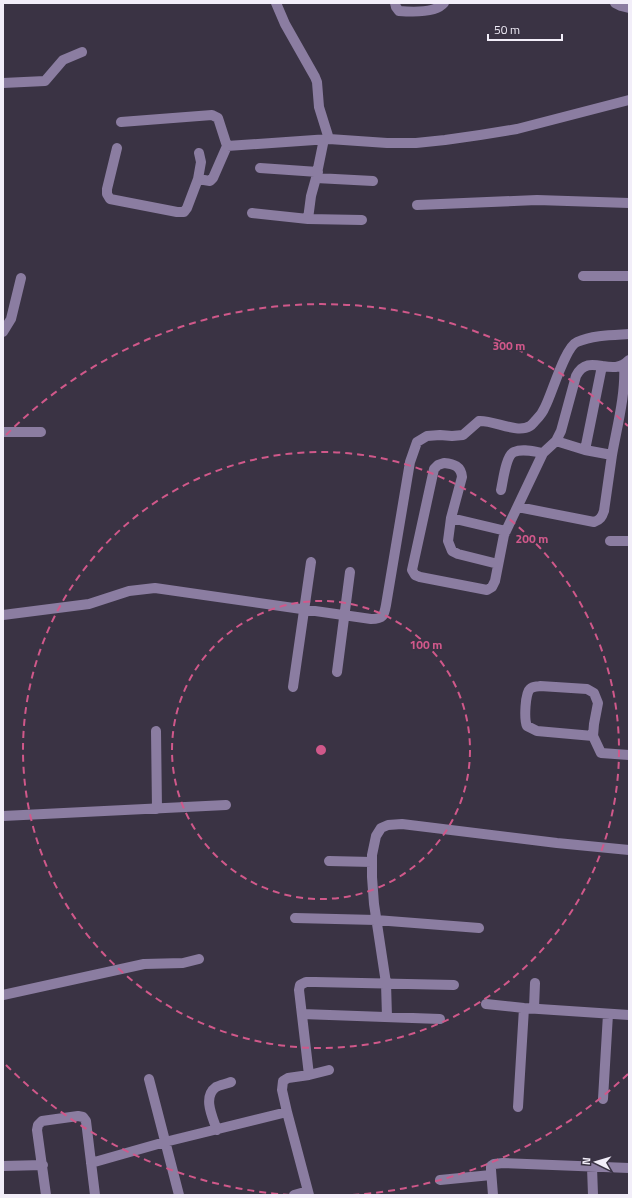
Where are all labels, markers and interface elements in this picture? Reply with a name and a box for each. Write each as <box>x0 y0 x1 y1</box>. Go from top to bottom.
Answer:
scale bar <box>488 16 562 42</box>
text: 50 m <box>494 20 520 39</box>
text: 300 m <box>493 336 525 355</box>
text: 200 m <box>516 529 548 548</box>
text: 100 m <box>410 635 442 654</box>
centre of rings <box>314 743 328 757</box>
north arrow <box>576 1142 616 1182</box>
text: N <box>578 1157 594 1166</box>

